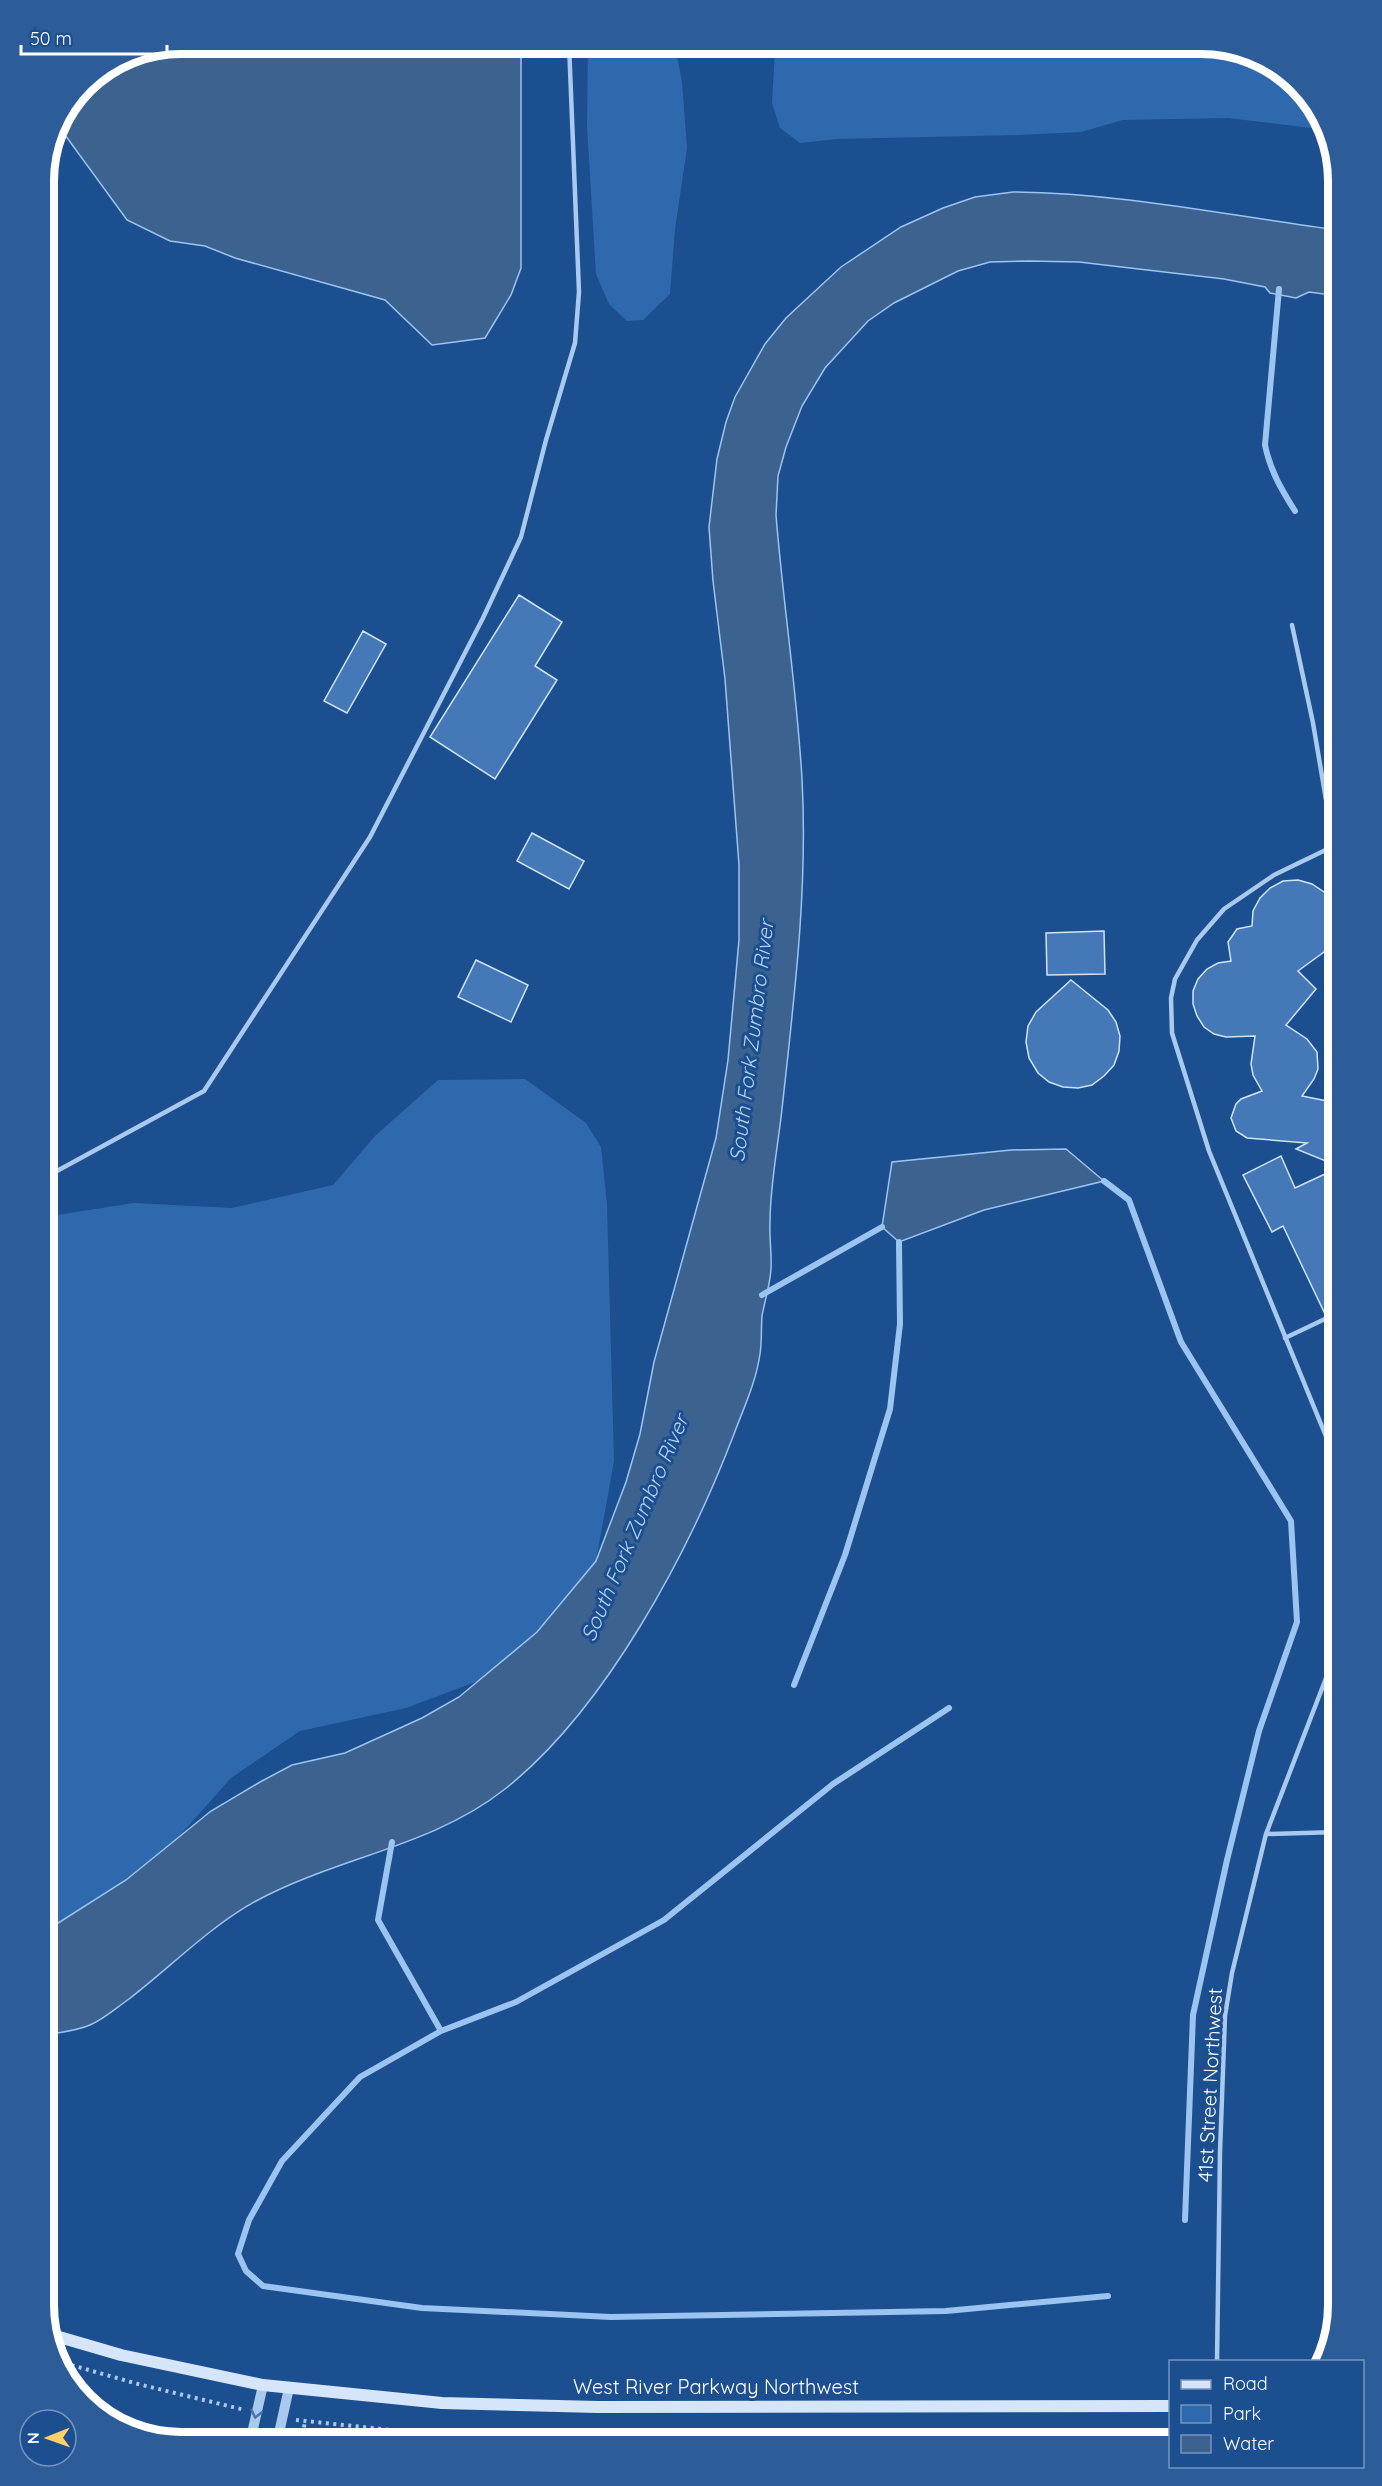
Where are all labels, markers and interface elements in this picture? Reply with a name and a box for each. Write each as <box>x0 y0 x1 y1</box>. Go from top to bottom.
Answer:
scale bar <box>21 18 166 56</box>
text: 50 m <box>30 27 72 50</box>
water label: South Fork Zumbro River <box>723 916 779 1163</box>
water label: South Fork Zumbro River <box>575 1408 695 1645</box>
street label: 41st Street Northwest <box>1192 1987 1227 2183</box>
legend <box>1169 2360 1364 2468</box>
text: Road <box>1223 2372 1268 2395</box>
street label: West River Parkway Northwest <box>573 2374 859 2399</box>
text: Park <box>1223 2402 1261 2425</box>
north arrow <box>18 2408 78 2468</box>
one-way arrow <box>251 2408 264 2418</box>
text: N <box>23 2432 43 2444</box>
text: Water <box>1223 2432 1274 2455</box>

